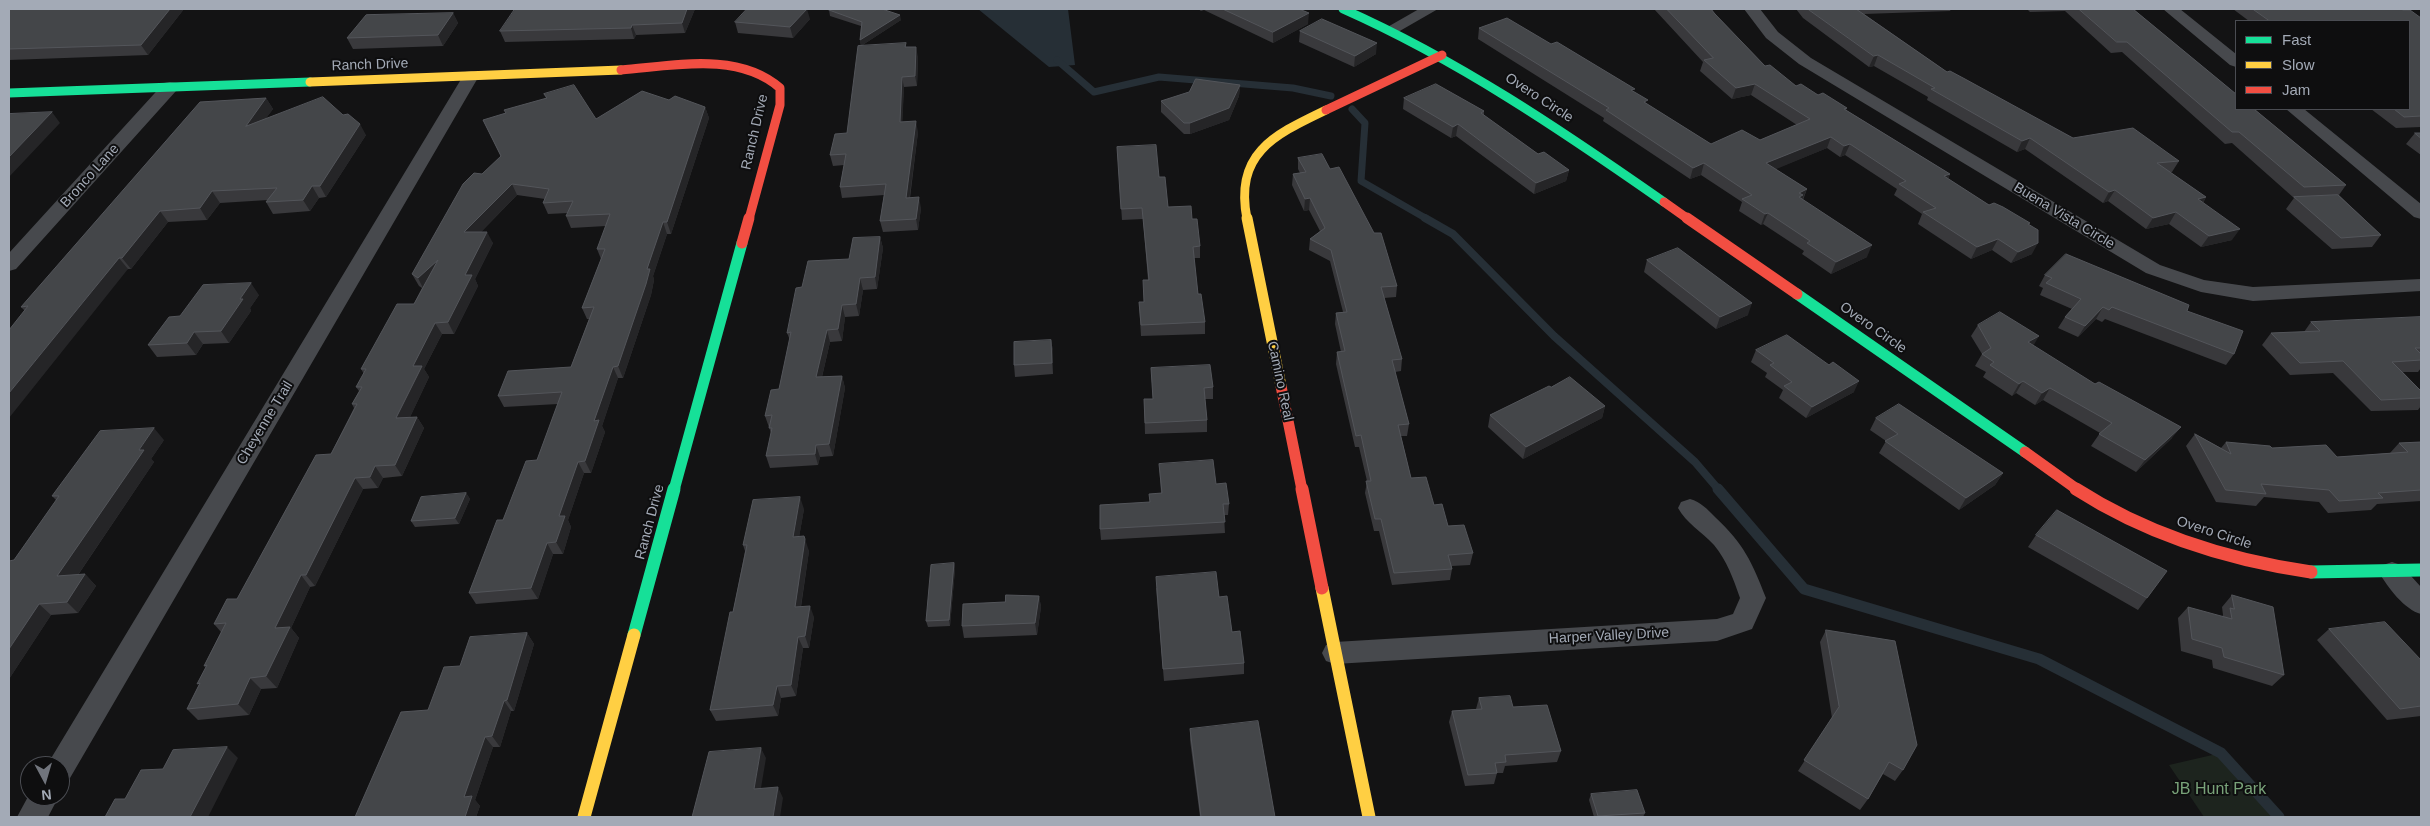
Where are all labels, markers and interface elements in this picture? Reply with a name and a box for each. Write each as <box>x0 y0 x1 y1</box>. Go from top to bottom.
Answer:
legend <box>2235 20 2410 110</box>
text: Fast <box>2282 31 2311 48</box>
street label: Ranch Drive <box>331 55 409 75</box>
text: Slow <box>2282 56 2315 73</box>
street label: Overo Circle <box>1502 70 1576 126</box>
text: Jam <box>2282 81 2310 98</box>
street label: Ranch Drive <box>738 93 772 171</box>
street label: Bronco Lane <box>57 141 123 211</box>
street label: Buena Vista Circle <box>2010 179 2118 253</box>
street label: Overo Circle <box>1836 299 1910 357</box>
street label: Camino Real <box>1263 340 1297 422</box>
street label: Cheyenne Trail <box>233 378 297 468</box>
street label: Ranch Drive <box>632 483 668 561</box>
street label: Overo Circle <box>2174 513 2254 553</box>
street label: Harper Valley Drive <box>1548 624 1670 648</box>
north arrow <box>20 756 70 806</box>
park label: JB Hunt Park <box>2172 780 2266 800</box>
text: N <box>41 786 52 803</box>

